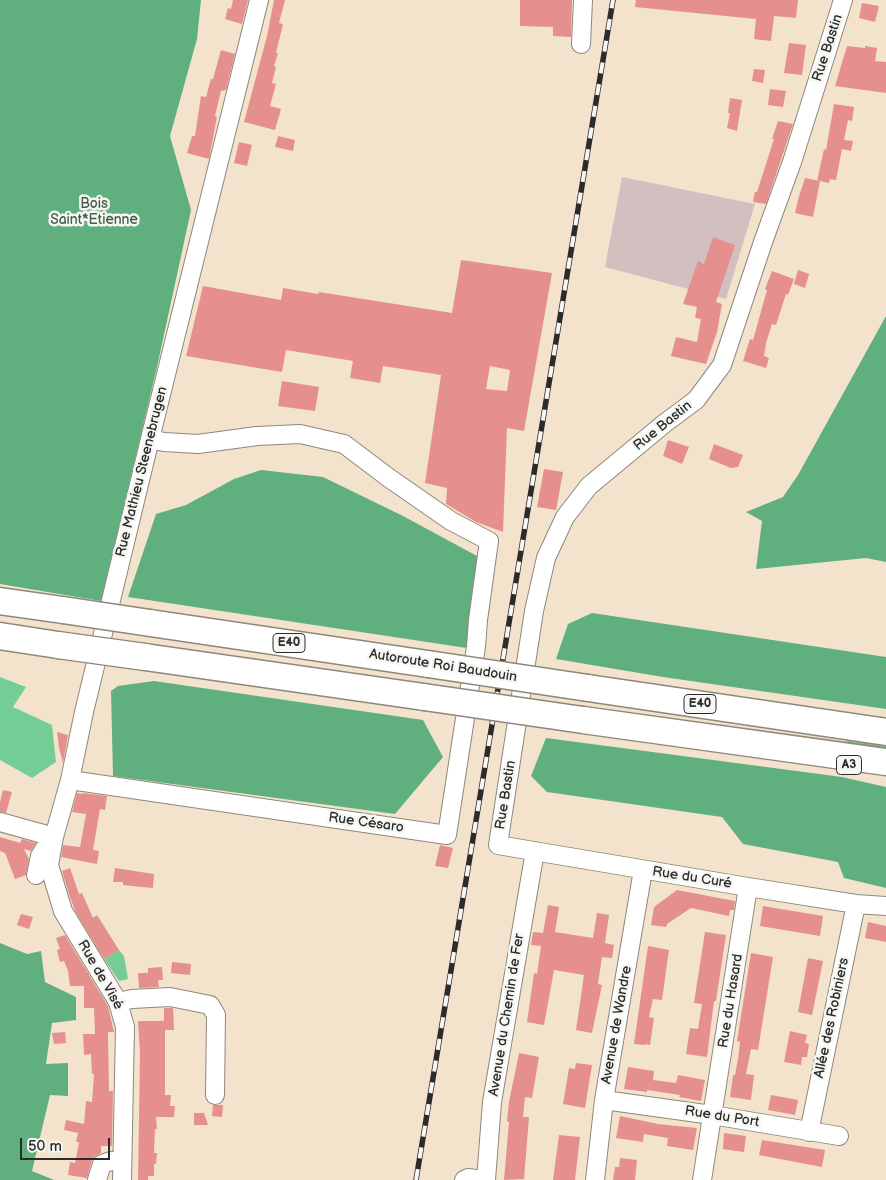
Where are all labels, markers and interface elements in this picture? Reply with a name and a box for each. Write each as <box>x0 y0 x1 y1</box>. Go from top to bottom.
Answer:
street label: Rue Bastin <box>809 12 847 84</box>
park label: Bois Saint*Etienne <box>50 196 138 228</box>
street label: Rue Mathieu Steenebrugen <box>113 385 171 559</box>
street label: Rue Bastin <box>631 398 695 454</box>
road number: E40 <box>273 634 305 652</box>
street label: Autoroute Roi Baudouin <box>368 646 518 686</box>
road number: E40 <box>684 694 716 714</box>
road number: A3 <box>836 756 862 774</box>
street label: Rue Bastin <box>492 759 520 831</box>
street label: Rue Césaro <box>327 809 405 837</box>
street label: Rue du Curé <box>651 863 733 893</box>
street label: Avenue du Chemin de Fer <box>486 933 528 1097</box>
street label: Rue de Visé <box>73 937 127 1013</box>
street label: Rue du Hasard <box>715 953 747 1049</box>
street label: Allée des Robiniers <box>811 956 853 1080</box>
street label: Avenue de Wandre <box>598 965 636 1085</box>
street label: Rue du Port <box>684 1103 760 1131</box>
scale bar <box>22 1128 112 1160</box>
text: 50 m <box>28 1137 62 1156</box>

